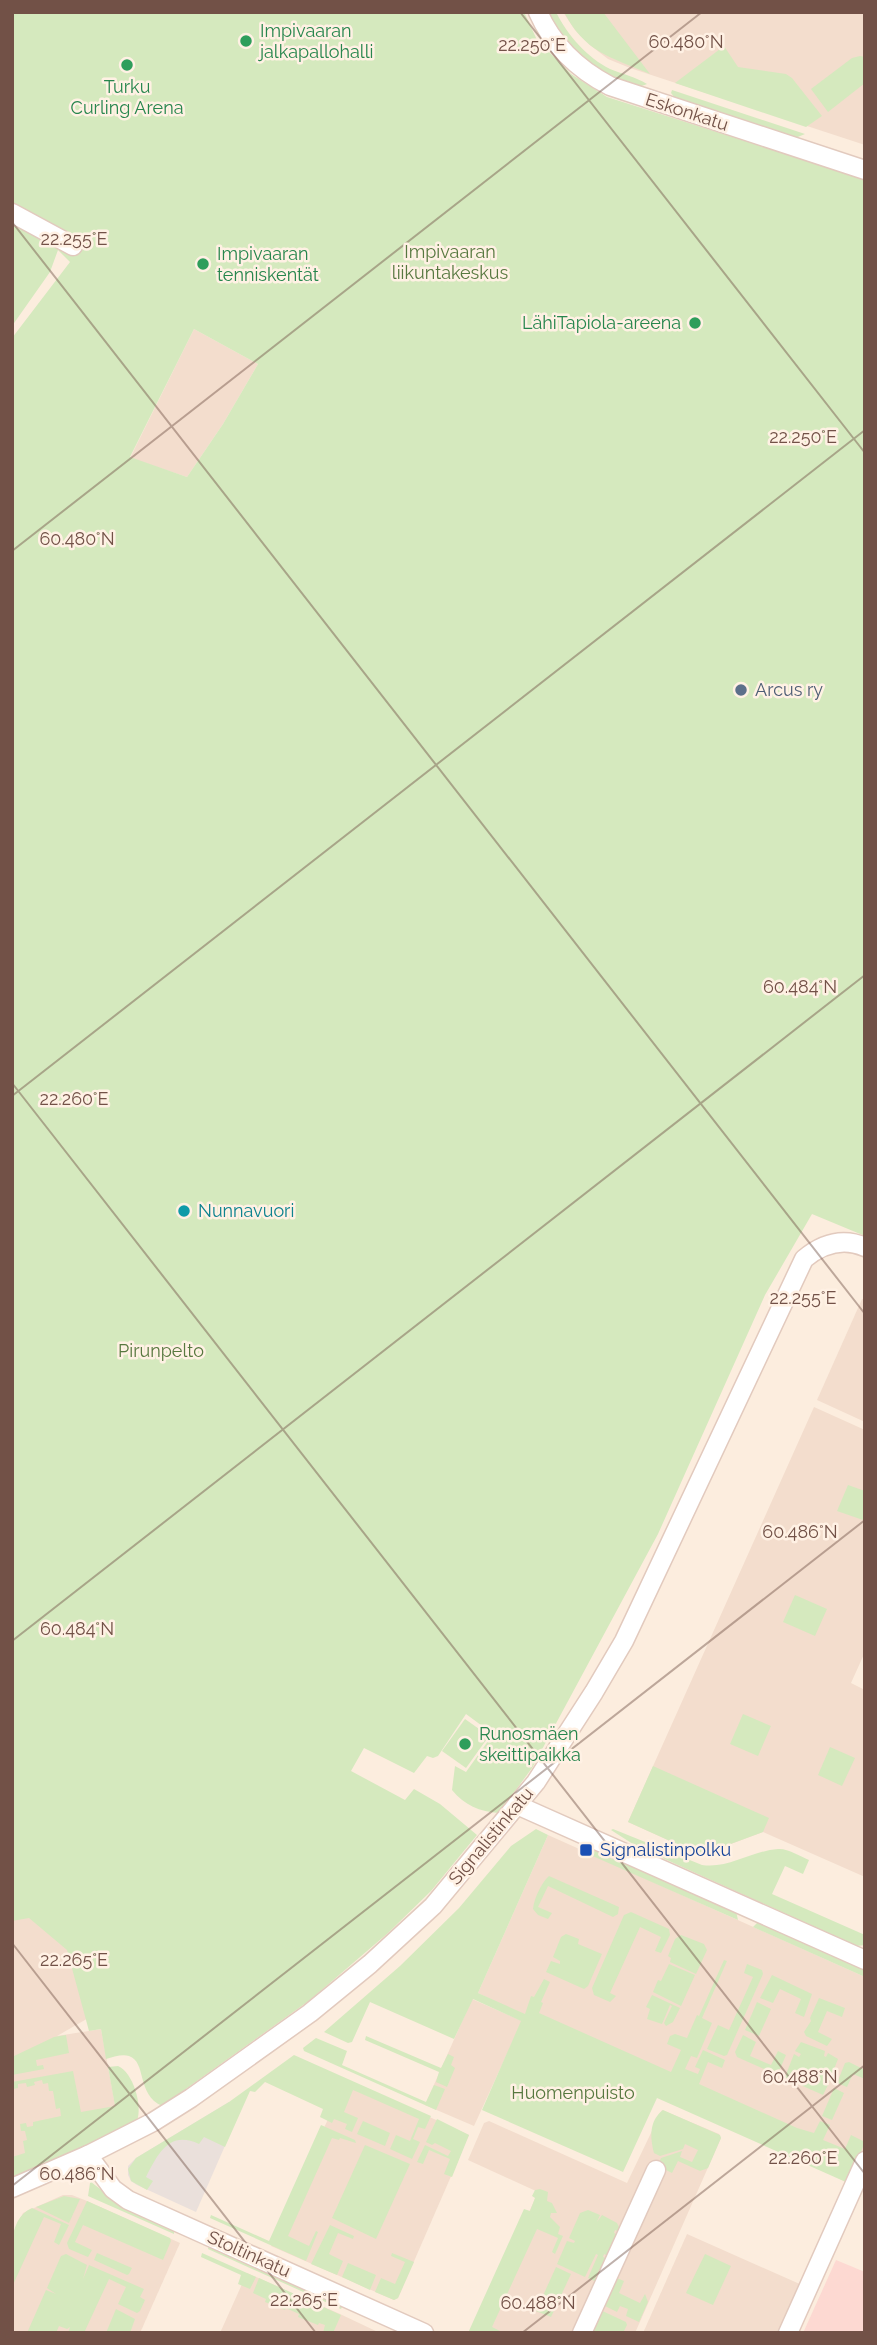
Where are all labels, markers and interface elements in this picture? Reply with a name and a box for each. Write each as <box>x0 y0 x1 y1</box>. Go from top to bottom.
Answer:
place label: Impivaaran jalkapallohalli <box>257 20 374 62</box>
text: 60.480°N <box>648 31 724 52</box>
marker: Impivaaran jalkapallohalli <box>238 33 254 49</box>
text: 22.250°E <box>498 34 566 55</box>
marker: Turku Curling Arena <box>119 57 135 73</box>
place label: Turku Curling Arena <box>71 76 183 118</box>
street label: Eskonkatu <box>643 88 731 135</box>
text: 22.255°E <box>41 228 107 249</box>
park label: Impivaaran liikuntakeskus <box>392 241 509 283</box>
place label: Impivaaran tenniskentät <box>217 243 319 285</box>
marker: Impivaaran tenniskentät <box>195 256 211 272</box>
place label: LähiTapiola-areena <box>522 312 681 333</box>
marker: LähiTapiola-areena <box>687 315 703 331</box>
text: 22.250°E <box>769 426 837 447</box>
text: 60.480°N <box>39 528 115 549</box>
place label: Arcus ry <box>755 679 823 700</box>
marker: Arcus ry <box>733 682 749 698</box>
text: 60.484°N <box>763 976 837 997</box>
text: 22.260°E <box>40 1088 108 1109</box>
place label: Nunnavuori <box>198 1200 294 1221</box>
marker: Nunnavuori <box>176 1203 192 1219</box>
text: 22.255°E <box>770 1287 836 1308</box>
park label: Pirunpelto <box>118 1340 204 1361</box>
text: 60.486°N <box>762 1521 838 1542</box>
text: 60.484°N <box>40 1618 114 1639</box>
place label: Runosmäen skeittipaikka <box>479 1723 581 1765</box>
marker: Runosmäen skeittipaikka <box>457 1736 473 1752</box>
street label: Signalistinkatu <box>444 1783 537 1888</box>
place label: Signalistinpolku <box>600 1839 731 1860</box>
marker: Signalistinpolku <box>578 1842 594 1858</box>
text: 22.265°E <box>40 1949 108 1970</box>
text: 60.488°N <box>762 2066 838 2087</box>
park label: Huomenpuisto <box>511 2082 635 2103</box>
text: 22.260°E <box>769 2147 837 2168</box>
text: 60.486°N <box>39 2163 115 2184</box>
street label: Stoltinkatu <box>204 2226 294 2281</box>
text: 22.265°E <box>270 2289 338 2310</box>
text: 60.488°N <box>500 2292 576 2313</box>

